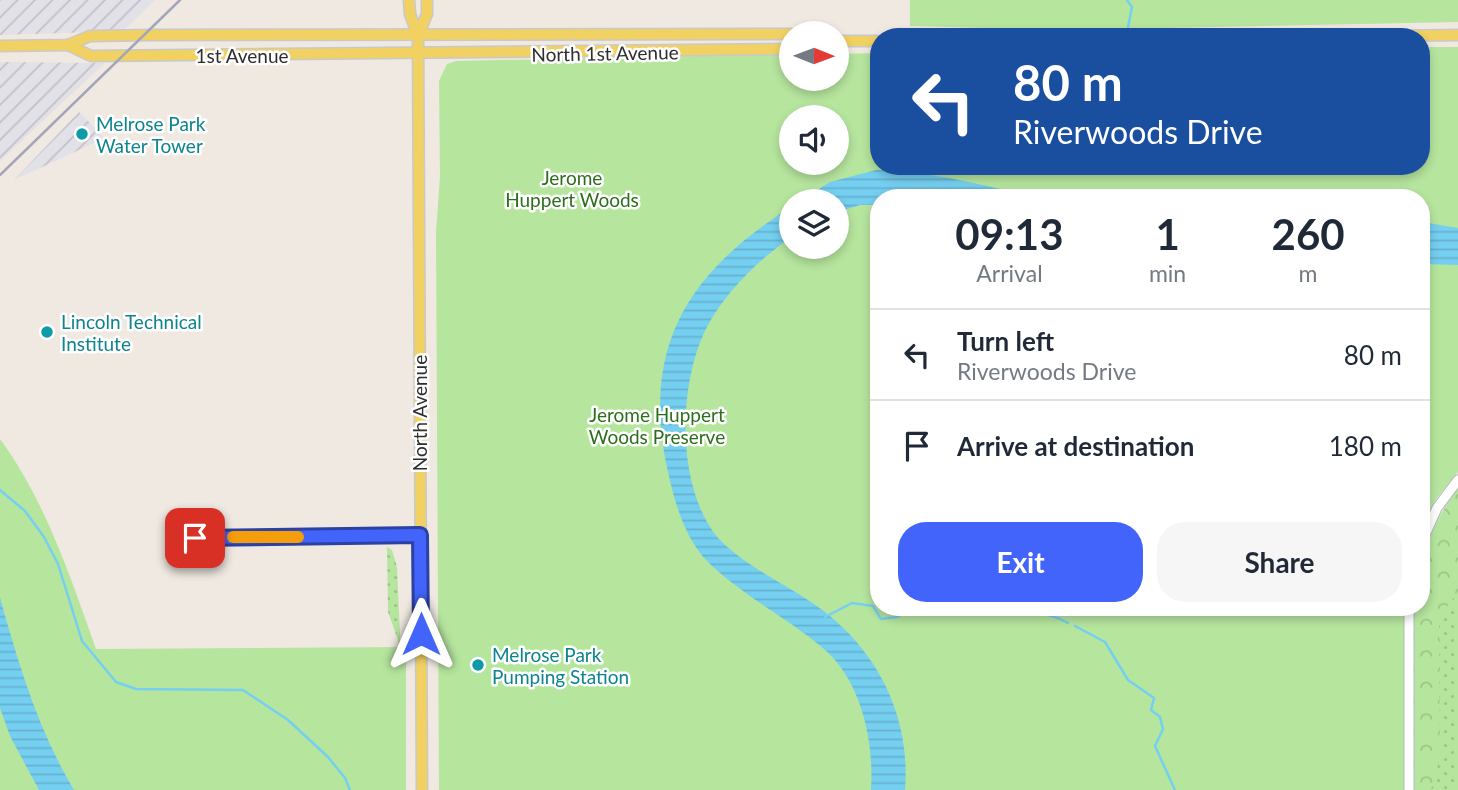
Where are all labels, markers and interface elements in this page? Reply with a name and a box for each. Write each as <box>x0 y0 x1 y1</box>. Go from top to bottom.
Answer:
north arrow <box>779 21 849 91</box>
map controls <box>779 21 849 259</box>
street label: North 1st Avenue <box>531 40 679 66</box>
street label: 1st Avenue <box>195 44 289 67</box>
text: 80 m <box>1013 53 1123 111</box>
icon: left <box>898 56 989 147</box>
button: sound <box>779 105 849 175</box>
place label: Melrose Park Water Tower <box>96 112 206 157</box>
text: Riverwoods Drive <box>1013 112 1263 151</box>
marker: Melrose Park Water Tower <box>74 126 90 142</box>
park label: Jerome Huppert Woods <box>505 166 639 211</box>
button: layers <box>779 189 849 259</box>
text: 09:13 <box>955 209 1064 259</box>
text: 1 <box>1155 209 1180 259</box>
text: 260 <box>1272 209 1345 259</box>
text: Arrival <box>976 259 1043 287</box>
text: min <box>1149 259 1186 287</box>
text: m <box>1299 259 1318 287</box>
place label: Lincoln Technical Institute <box>61 310 202 355</box>
marker: Lincoln Technical Institute <box>39 324 55 340</box>
text: Turn left <box>957 325 1054 357</box>
icon: left <box>898 336 936 374</box>
text: 80 m <box>1344 339 1402 371</box>
street label: North Avenue <box>408 355 431 471</box>
text: Riverwoods Drive <box>957 357 1136 385</box>
park label: Jerome Huppert Woods Preserve <box>589 403 725 448</box>
icon: arrive <box>898 427 936 465</box>
text: Arrive at destination <box>957 430 1194 462</box>
text: 180 m <box>1329 430 1402 462</box>
pin <box>165 508 225 568</box>
icon: arrive <box>176 519 214 557</box>
button: Exit <box>898 522 1143 602</box>
button: Share <box>1157 522 1402 602</box>
position arrow <box>384 597 458 671</box>
place label: Melrose Park Pumping Station <box>492 643 629 688</box>
marker: Melrose Park Pumping Station <box>470 657 486 673</box>

